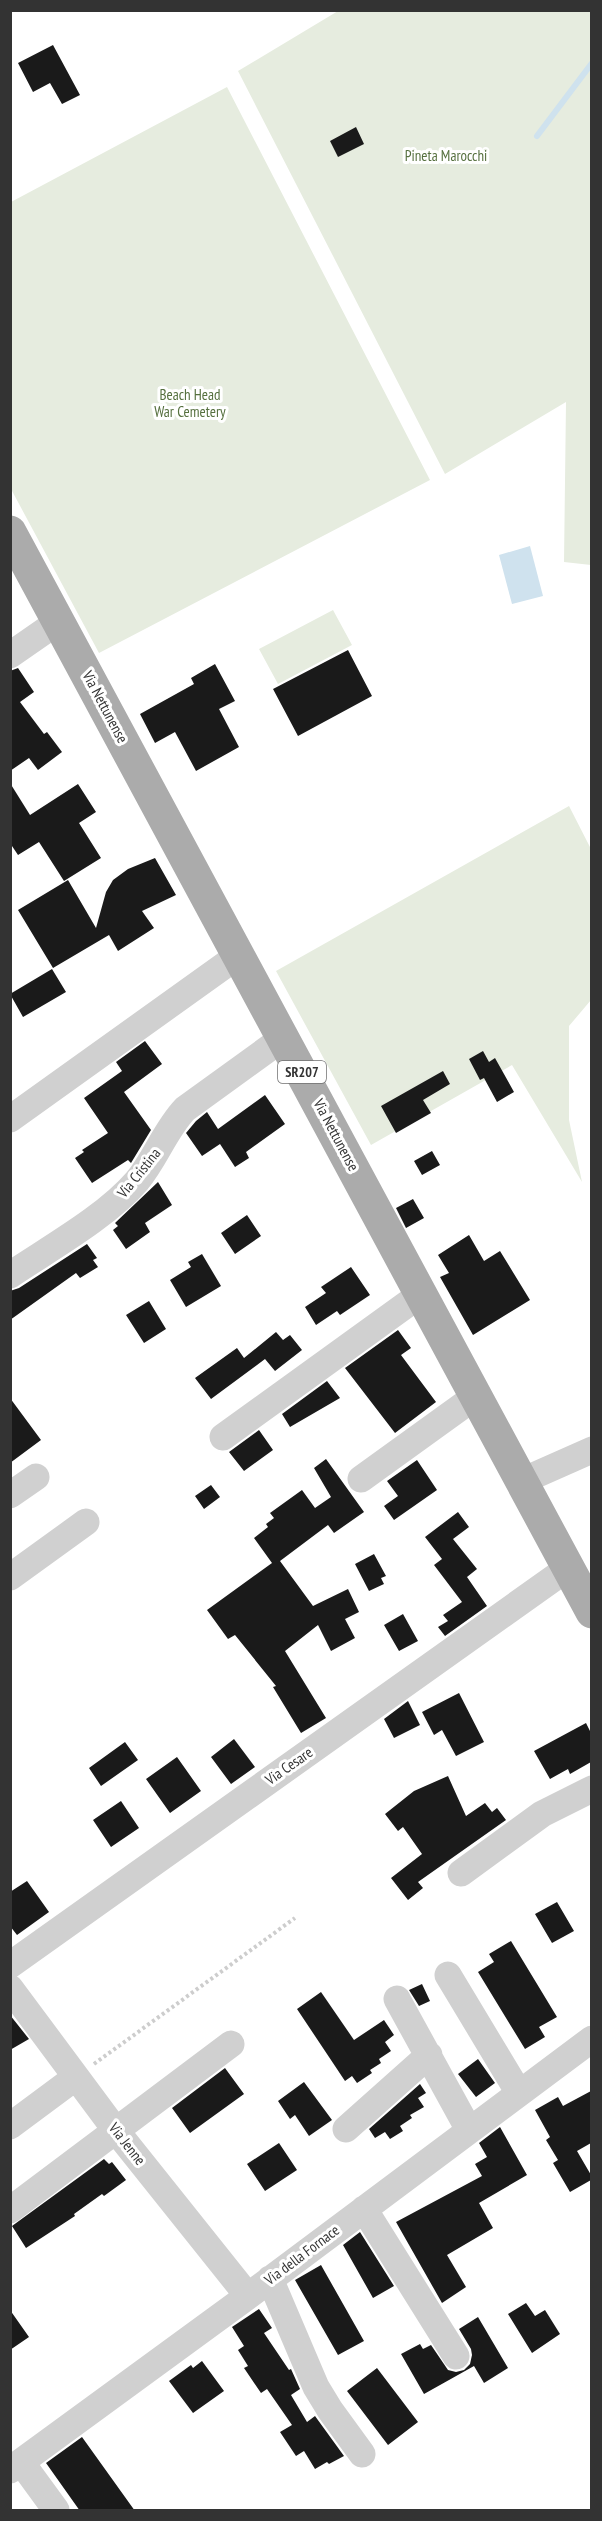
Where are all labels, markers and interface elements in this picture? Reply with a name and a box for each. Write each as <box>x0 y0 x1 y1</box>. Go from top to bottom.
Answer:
park label: Pineta Marocchi <box>405 146 487 165</box>
park label: Beach Head War Cemetery <box>154 385 226 421</box>
street label: Via Nettunense <box>78 667 132 746</box>
road number: SR207 <box>278 1061 326 1083</box>
street label: Via Nettunense <box>309 1095 363 1174</box>
street label: Via Cristina <box>112 1144 164 1202</box>
street label: Via Cesare <box>261 1742 316 1789</box>
street label: Via Jenne <box>104 2118 150 2169</box>
street label: Via della Fornace <box>260 2220 343 2290</box>

